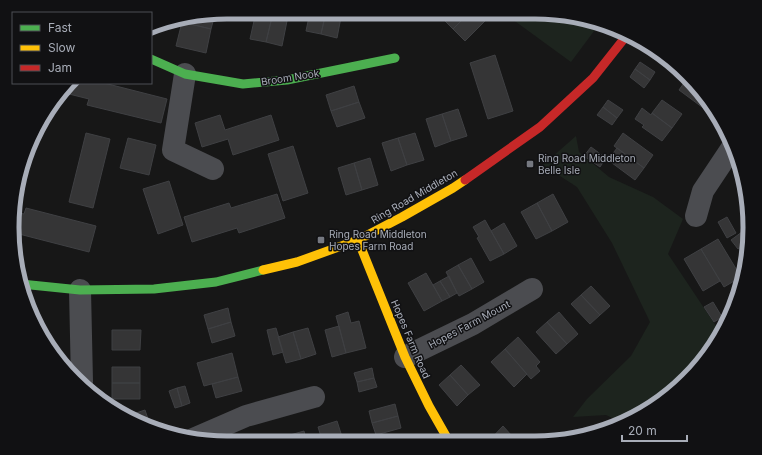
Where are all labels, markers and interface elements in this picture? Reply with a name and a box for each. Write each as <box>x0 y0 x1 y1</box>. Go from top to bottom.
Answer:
legend <box>12 12 152 84</box>
text: Fast <box>48 20 72 35</box>
text: Slow <box>48 40 76 55</box>
text: Jam <box>48 60 72 75</box>
street label: Broom Nook <box>260 66 320 88</box>
place label: Ring Road Middleton Belle Isle <box>538 152 636 176</box>
marker: Ring Road Middleton Belle Isle <box>525 159 535 169</box>
street label: Ring Road Middleton <box>369 166 459 226</box>
place label: Ring Road Middleton Hopes Farm Road <box>329 228 427 252</box>
marker: Ring Road Middleton Hopes Farm Road <box>316 235 326 245</box>
street label: Hopes Farm Mount <box>426 297 512 351</box>
street label: Hopes Farm Road <box>389 298 433 380</box>
scale bar <box>622 417 687 443</box>
text: 20 m <box>628 423 657 438</box>

